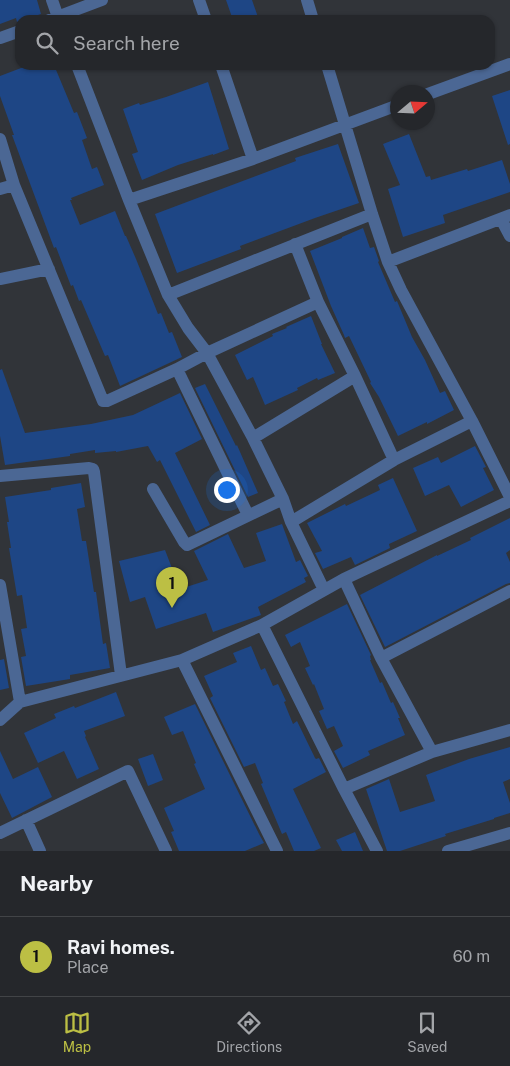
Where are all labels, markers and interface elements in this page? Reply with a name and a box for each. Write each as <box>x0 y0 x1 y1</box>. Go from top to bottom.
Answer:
search box <box>15 15 495 70</box>
icon: search <box>33 29 61 57</box>
text: Search here <box>73 32 180 54</box>
north arrow <box>390 85 435 130</box>
your location <box>214 477 240 503</box>
pin: 1 <box>156 567 188 608</box>
text: Nearby <box>20 871 93 896</box>
text: Ravi homes. <box>67 936 175 958</box>
text: 1 <box>33 947 39 966</box>
text: 60 m <box>453 947 490 966</box>
text: Place <box>67 958 109 977</box>
tab: Map <box>63 1009 91 1055</box>
tab: Directions <box>216 1009 282 1055</box>
tab: Saved <box>407 1009 447 1055</box>

